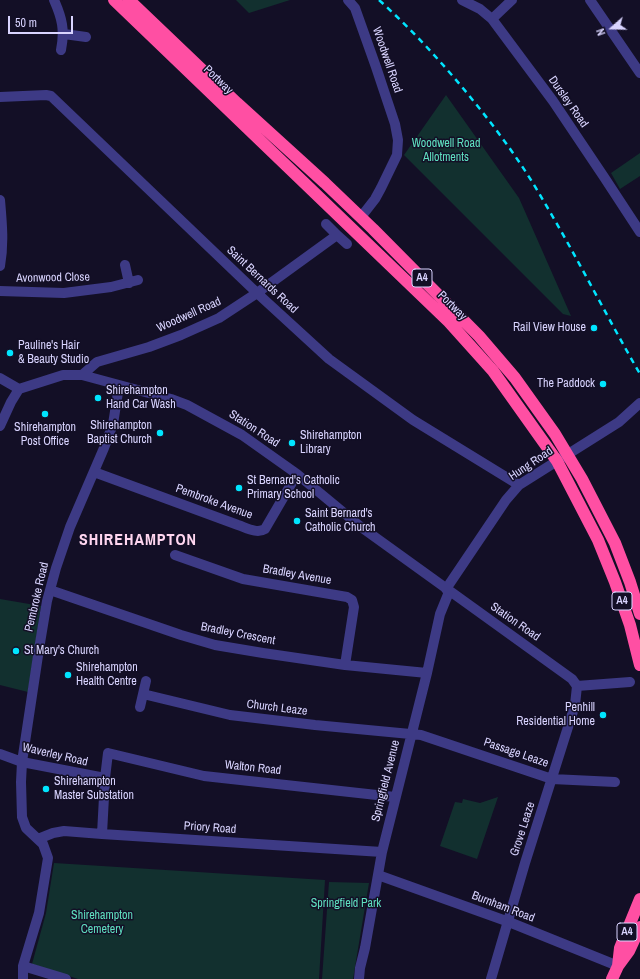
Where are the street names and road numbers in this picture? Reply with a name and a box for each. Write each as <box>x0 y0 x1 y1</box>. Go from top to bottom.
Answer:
street label: Woodwell Road <box>369 25 405 95</box>
street label: Portway <box>200 62 236 98</box>
street label: Dursley Road <box>545 73 591 131</box>
street label: Saint Bernards Road <box>223 243 301 317</box>
road number: A4 <box>412 269 432 287</box>
street label: Avonwood Close <box>16 270 90 286</box>
street label: Portway <box>434 288 470 324</box>
street label: Woodwell Road <box>155 294 223 336</box>
street label: Station Road <box>226 407 282 451</box>
street label: Hung Road <box>506 444 556 484</box>
street label: Pembroke Avenue <box>174 481 254 523</box>
street label: Pembroke Road <box>22 561 52 633</box>
street label: Bradley Avenue <box>262 562 332 588</box>
road number: A4 <box>612 592 632 610</box>
street label: Station Road <box>487 600 543 644</box>
street label: Bradley Crescent <box>200 620 276 648</box>
street label: Church Leaze <box>246 697 308 719</box>
street label: Passage Leaze <box>482 735 550 771</box>
street label: Springfield Avenue <box>369 739 403 823</box>
street label: Waverley Road <box>21 740 89 770</box>
street label: Walton Road <box>224 758 282 778</box>
street label: Grove Leaze <box>507 800 539 858</box>
street label: Priory Road <box>183 819 237 837</box>
street label: Burnham Road <box>470 888 536 926</box>
road number: A4 <box>617 923 637 941</box>

